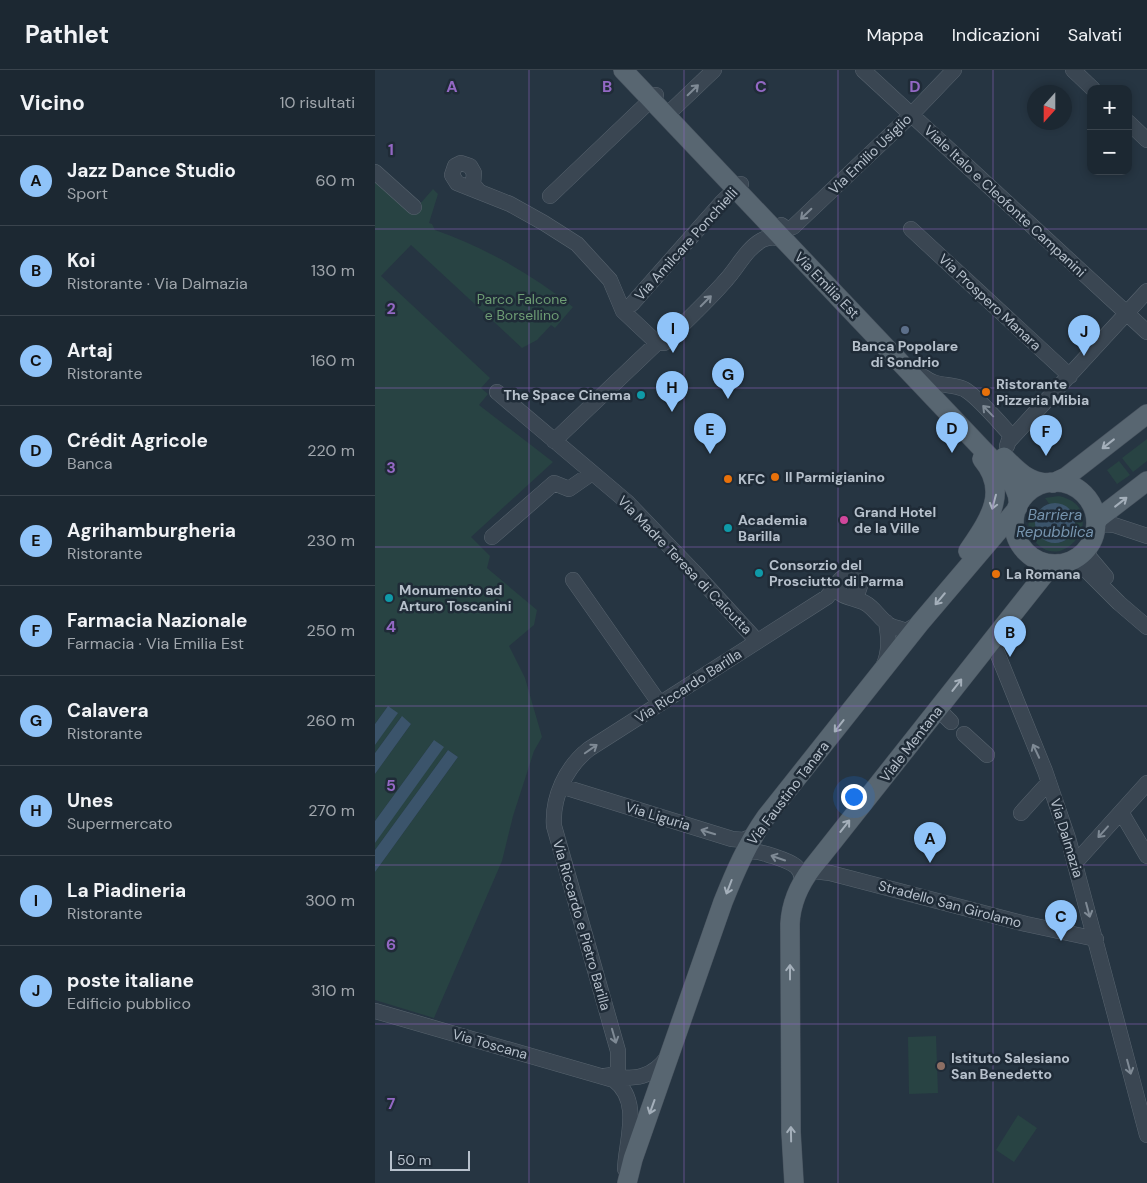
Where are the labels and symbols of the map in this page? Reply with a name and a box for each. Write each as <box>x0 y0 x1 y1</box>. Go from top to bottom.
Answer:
text: A <box>446 76 458 97</box>
text: B <box>602 76 612 97</box>
text: C <box>755 76 767 97</box>
text: D <box>909 76 921 97</box>
one-way arrow <box>686 85 698 97</box>
north arrow <box>1027 85 1072 130</box>
street label: Via Emilio Usiglio <box>825 110 915 198</box>
street label: Viale Italo e Cleofonte Campanini <box>920 121 1090 281</box>
text: 1 <box>388 139 394 160</box>
street label: Via Amilcare Ponchielli <box>631 184 741 304</box>
one-way arrow <box>800 208 813 220</box>
street label: Via Emilia Est <box>791 248 863 322</box>
street label: Via Prospero Manara <box>935 250 1045 354</box>
park label: Parco Falcone e Borsellino <box>477 290 567 324</box>
one-way arrow <box>700 294 712 307</box>
text: 2 <box>386 298 396 319</box>
pin: I <box>657 312 689 353</box>
pin: J <box>1068 315 1100 356</box>
marker: Banca Popolare di Sondrio <box>899 324 911 336</box>
place label: Banca Popolare di Sondrio <box>852 337 958 371</box>
pin: G <box>712 358 744 399</box>
pin: H <box>656 371 688 412</box>
place label: Ristorante Pizzeria Mibia <box>996 375 1089 409</box>
place label: The Space Cinema <box>504 386 631 404</box>
marker: Ristorante Pizzeria Mibia <box>980 386 992 398</box>
marker: The Space Cinema <box>635 389 647 401</box>
one-way arrow <box>982 405 994 417</box>
pin: D <box>936 412 968 453</box>
pin: E <box>694 413 726 454</box>
pin: F <box>1030 415 1062 456</box>
one-way arrow <box>1101 439 1115 449</box>
text: 3 <box>386 457 396 478</box>
place label: Il Parmigianino <box>785 468 885 486</box>
place label: KFC <box>738 470 765 488</box>
marker: Il Parmigianino <box>769 471 781 483</box>
marker: KFC <box>722 473 734 485</box>
street label: Via Madre Teresa di Calcutta <box>614 492 756 638</box>
one-way arrow <box>988 494 998 510</box>
one-way arrow <box>1114 496 1127 507</box>
place label: Grand Hotel de la Ville <box>854 503 936 537</box>
water label: Barriera Repubblica <box>1016 505 1094 542</box>
place label: Academia Barilla <box>738 511 807 545</box>
marker: Grand Hotel de la Ville <box>838 514 850 526</box>
marker: Academia Barilla <box>722 522 734 534</box>
place label: Consorzio del Prosciutto di Parma <box>769 556 904 590</box>
place label: La Romana <box>1006 565 1080 583</box>
marker: Consorzio del Prosciutto di Parma <box>753 567 765 579</box>
marker: La Romana <box>990 568 1002 580</box>
place label: Monumento ad Arturo Toscanini <box>399 581 512 615</box>
marker: Monumento ad Arturo Toscanini <box>383 592 395 604</box>
one-way arrow <box>935 593 946 606</box>
text: 4 <box>386 616 396 637</box>
pin: B <box>994 616 1026 657</box>
street label: Via Riccardo Barilla <box>631 645 745 727</box>
one-way arrow <box>951 679 962 692</box>
street label: Viale Mentana <box>876 702 946 786</box>
one-way arrow <box>833 719 844 732</box>
street label: Via Faustino Tanara <box>743 738 833 848</box>
one-way arrow <box>584 744 598 754</box>
one-way arrow <box>1031 744 1041 759</box>
text: 5 <box>386 775 396 796</box>
your location <box>841 784 867 810</box>
street label: Via Dalmazia <box>1046 796 1088 880</box>
street label: Via Liguria <box>623 798 693 834</box>
one-way arrow <box>840 820 851 833</box>
pin: A <box>914 822 946 863</box>
one-way arrow <box>701 826 717 836</box>
one-way arrow <box>1097 826 1109 839</box>
street label: Via Riccardo e Pietro Barilla <box>549 838 615 1012</box>
one-way arrow <box>771 853 786 862</box>
street label: Stradello San Girolamo <box>876 876 1024 932</box>
one-way arrow <box>724 879 733 895</box>
pin: C <box>1045 900 1077 941</box>
one-way arrow <box>1084 902 1093 918</box>
text: 6 <box>386 934 396 955</box>
one-way arrow <box>785 964 795 980</box>
street label: Via Toscana <box>450 1025 530 1063</box>
one-way arrow <box>609 1027 619 1043</box>
place label: Istituto Salesiano San Benedetto <box>951 1049 1070 1083</box>
one-way arrow <box>1125 1059 1135 1075</box>
marker: Istituto Salesiano San Benedetto <box>935 1060 947 1072</box>
text: 7 <box>387 1093 396 1114</box>
one-way arrow <box>647 1099 656 1114</box>
one-way arrow <box>786 1127 796 1143</box>
scale bar <box>390 1148 470 1171</box>

